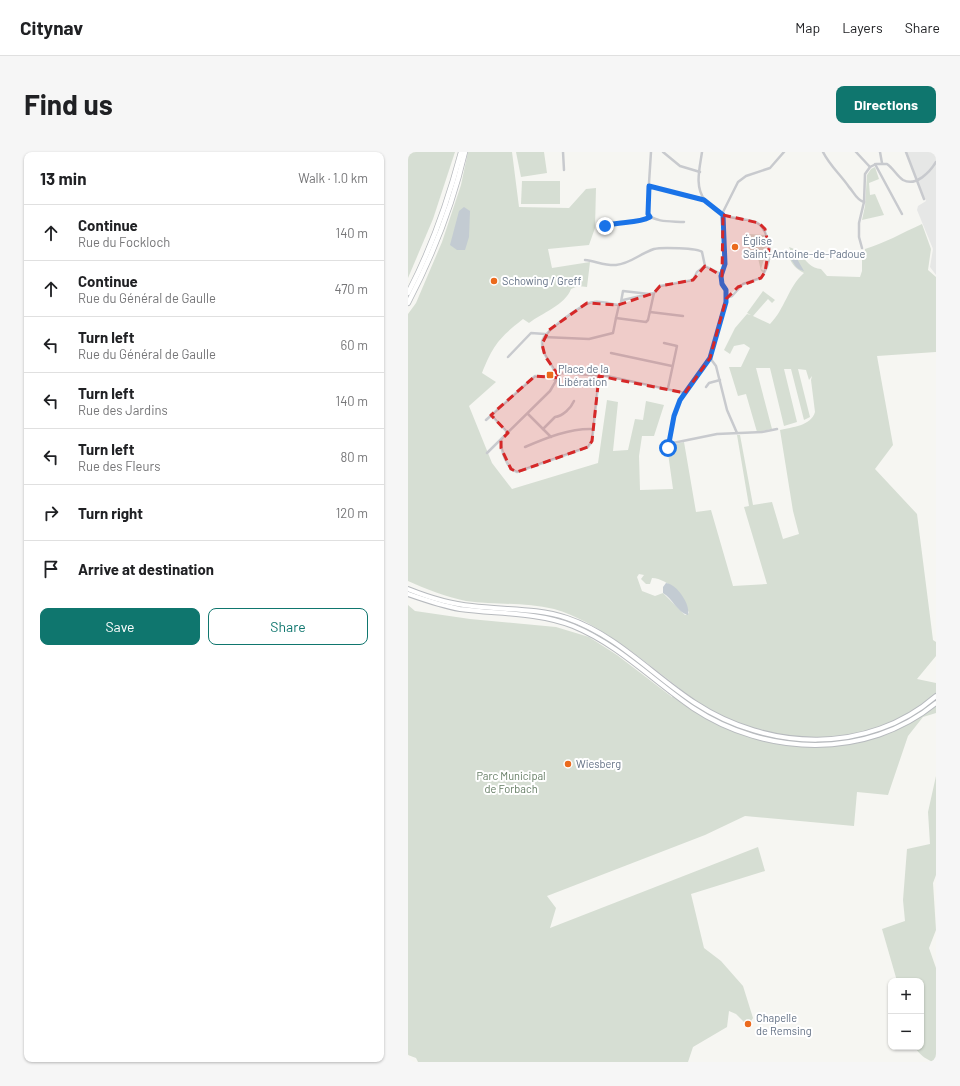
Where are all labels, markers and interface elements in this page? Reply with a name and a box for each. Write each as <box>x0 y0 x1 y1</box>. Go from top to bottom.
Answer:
text: Citynav <box>20 16 83 39</box>
text: Map <box>795 19 820 36</box>
text: Layers <box>842 19 883 36</box>
text: Share <box>905 19 940 36</box>
button: Directions <box>836 86 936 123</box>
text: Find us <box>24 87 113 121</box>
text: 13 min <box>40 168 86 188</box>
text: Walk · 1.0 km <box>298 170 368 186</box>
text: Continue <box>78 216 138 234</box>
route end <box>596 217 614 235</box>
icon: ahead <box>40 222 62 244</box>
text: 140 m <box>336 225 368 241</box>
text: Rue du Fockloch <box>78 234 170 250</box>
place label: Église Saint-Antoine-de-Padoue <box>743 234 865 260</box>
marker: Église Saint-Antoine-de-Padoue <box>730 242 740 252</box>
text: Continue <box>78 272 138 290</box>
place label: Schowing / Greff <box>502 274 582 287</box>
marker: Schowing / Greff <box>489 276 499 286</box>
icon: ahead <box>40 278 62 300</box>
text: 470 m <box>334 281 368 297</box>
text: Rue du Général de Gaulle <box>78 290 216 306</box>
text: Turn left <box>78 328 134 346</box>
icon: left <box>40 334 62 356</box>
text: 60 m <box>341 337 368 353</box>
text: Rue du Général de Gaulle <box>78 346 216 362</box>
place label: Place de la Libération <box>558 362 609 388</box>
marker: Place de la Libération <box>545 370 555 380</box>
text: Turn left <box>78 384 134 402</box>
icon: left <box>40 390 62 412</box>
text: 140 m <box>336 393 368 409</box>
text: Rue des Jardins <box>78 402 168 418</box>
route start <box>659 439 677 457</box>
text: Turn left <box>78 440 134 458</box>
icon: left <box>40 446 62 468</box>
text: 80 m <box>341 449 368 465</box>
text: Rue des Fleurs <box>78 458 160 474</box>
icon: right <box>40 502 62 524</box>
text: Turn right <box>78 504 143 522</box>
text: 120 m <box>336 505 368 521</box>
icon: arrive <box>40 558 62 580</box>
text: Arrive at destination <box>78 560 214 578</box>
button: Save <box>40 608 200 645</box>
button: Share <box>208 608 368 645</box>
place label: Wiesberg <box>576 757 621 770</box>
marker: Wiesberg <box>563 759 573 769</box>
park label: Parc Municipal de Forbach <box>476 769 546 795</box>
map controls <box>888 978 924 1050</box>
button: + <box>888 978 924 1014</box>
place label: Chapelle de Remsing <box>756 1011 812 1037</box>
button: − <box>888 1014 924 1050</box>
marker: Chapelle de Remsing <box>743 1019 753 1029</box>

